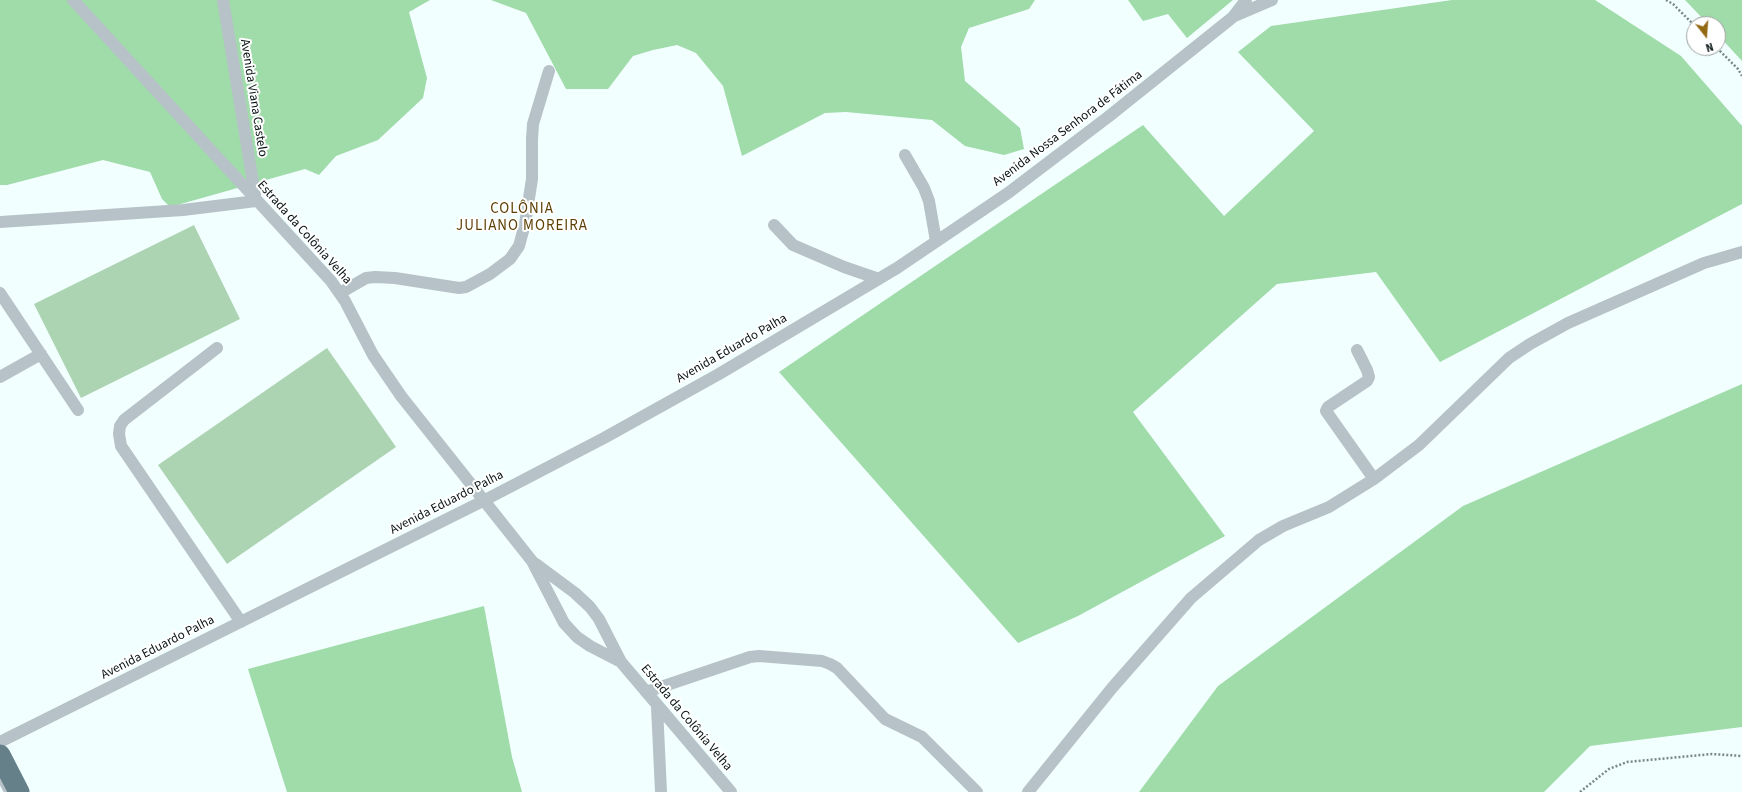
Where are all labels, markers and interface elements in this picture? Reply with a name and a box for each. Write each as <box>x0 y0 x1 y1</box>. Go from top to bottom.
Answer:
north arrow <box>1686 16 1726 56</box>
street label: Avenida Viana Castelo <box>236 38 270 158</box>
text: N <box>1704 39 1715 55</box>
street label: Avenida Nossa Senhora de Fátima <box>990 68 1146 190</box>
street label: Estrada da Colônia Velha <box>253 178 355 288</box>
district label: COLÔNIA JULIANO MOREIRA <box>456 201 588 236</box>
street label: Avenida Eduardo Palha <box>674 311 790 387</box>
street label: Avenida Eduardo Palha <box>388 468 506 538</box>
street label: Avenida Eduardo Palha <box>99 613 217 683</box>
street label: Estrada da Colônia Velha <box>637 662 735 774</box>

